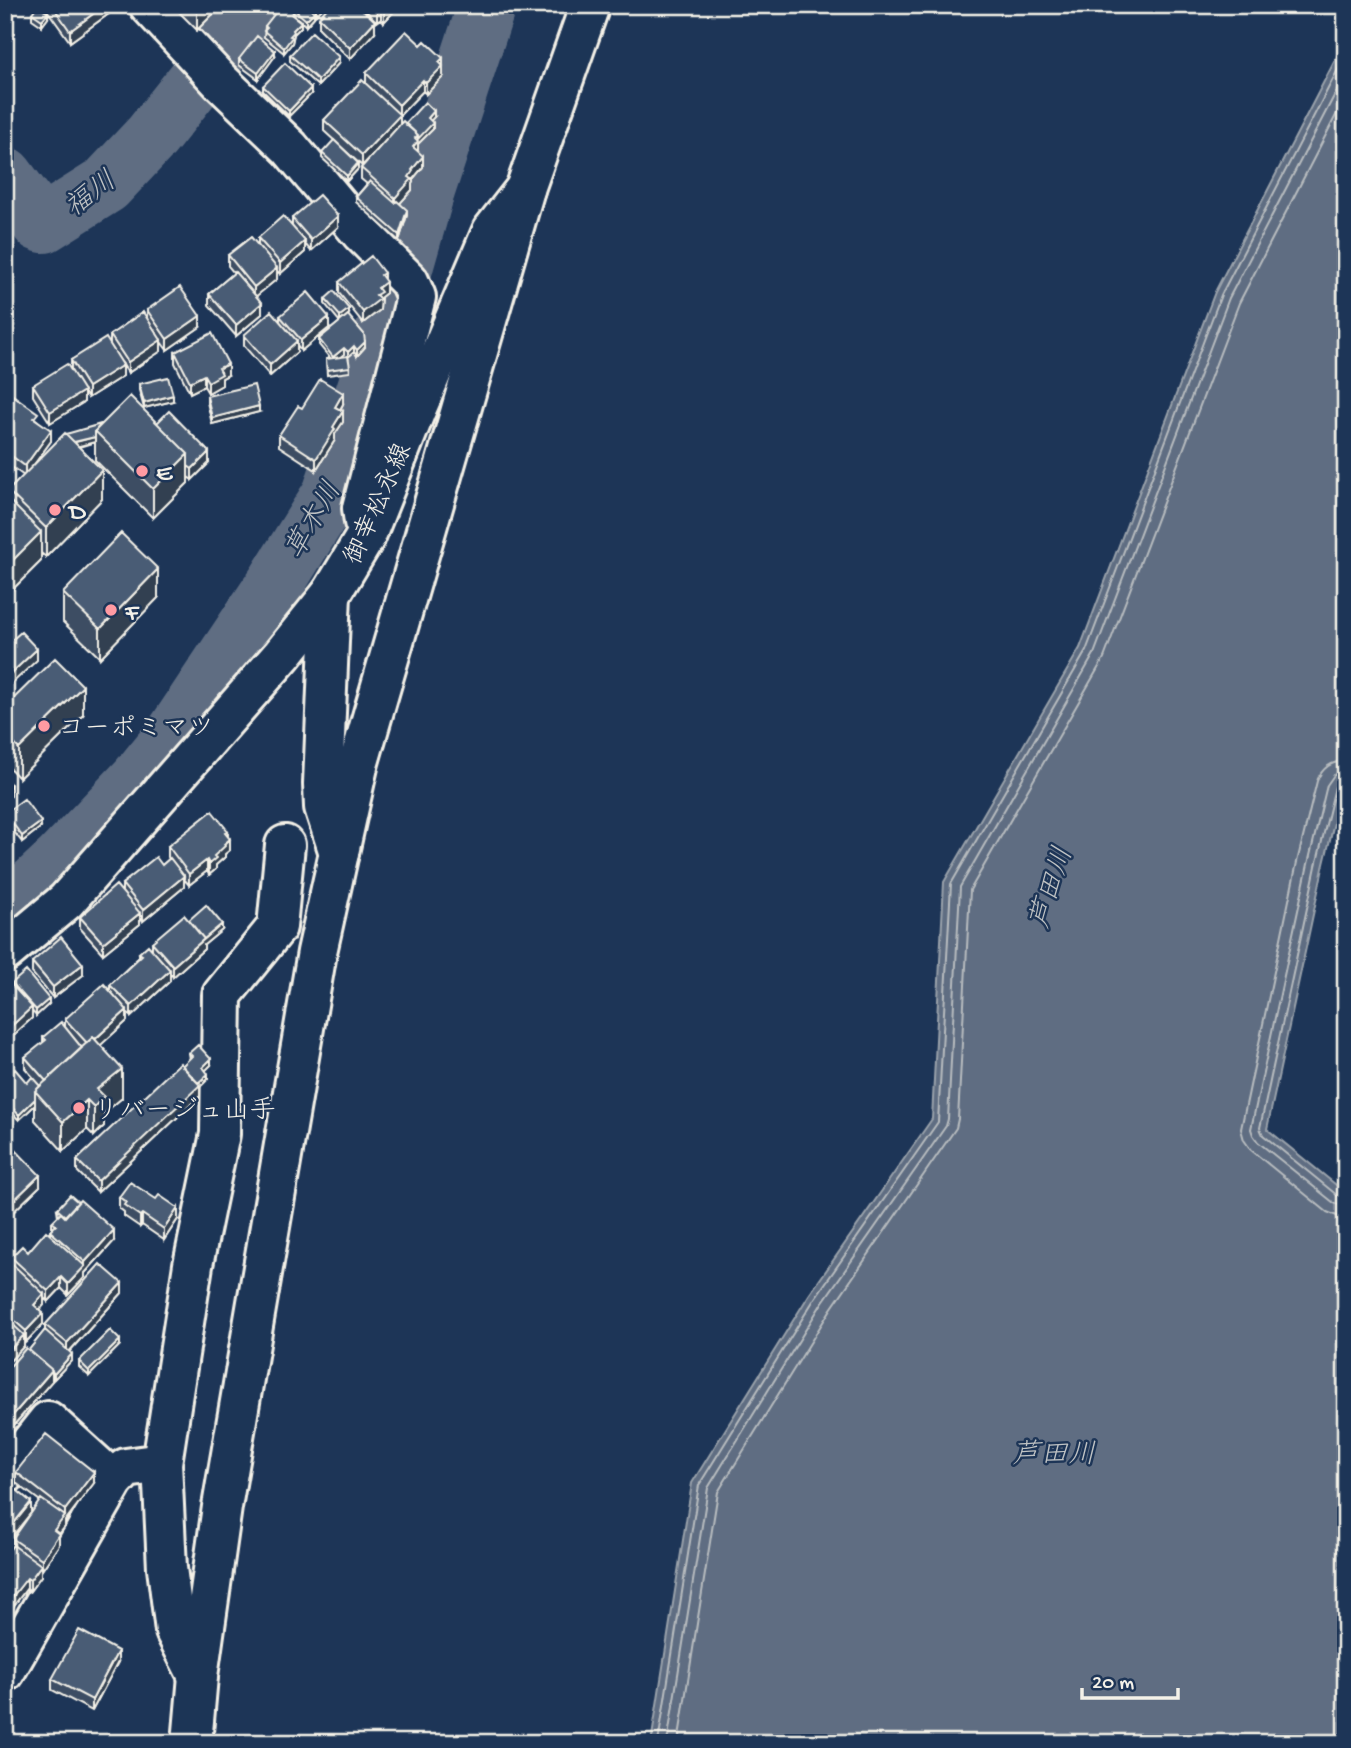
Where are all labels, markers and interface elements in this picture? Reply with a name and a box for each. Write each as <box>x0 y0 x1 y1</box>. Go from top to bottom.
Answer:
water label: 福川 <box>59 166 124 226</box>
street label: 御幸松永線 <box>338 438 421 571</box>
place label: E <box>156 460 173 491</box>
marker: E <box>134 463 150 479</box>
water label: 草木川 <box>279 476 350 566</box>
place label: D <box>67 499 86 530</box>
marker: D <box>47 502 63 518</box>
place label: F <box>124 599 140 630</box>
marker: F <box>103 602 119 618</box>
place label: コーポミマツ <box>58 715 214 746</box>
marker: コーポミマツ <box>36 718 52 734</box>
water label: 芦田川 <box>1024 843 1082 933</box>
place label: リバージュ山手 <box>93 1096 276 1128</box>
marker: リバージュ山手 <box>71 1100 87 1116</box>
water label: 芦田川 <box>1012 1439 1096 1473</box>
scale bar <box>1082 1657 1178 1701</box>
text: 20 m <box>1092 1672 1134 1697</box>

